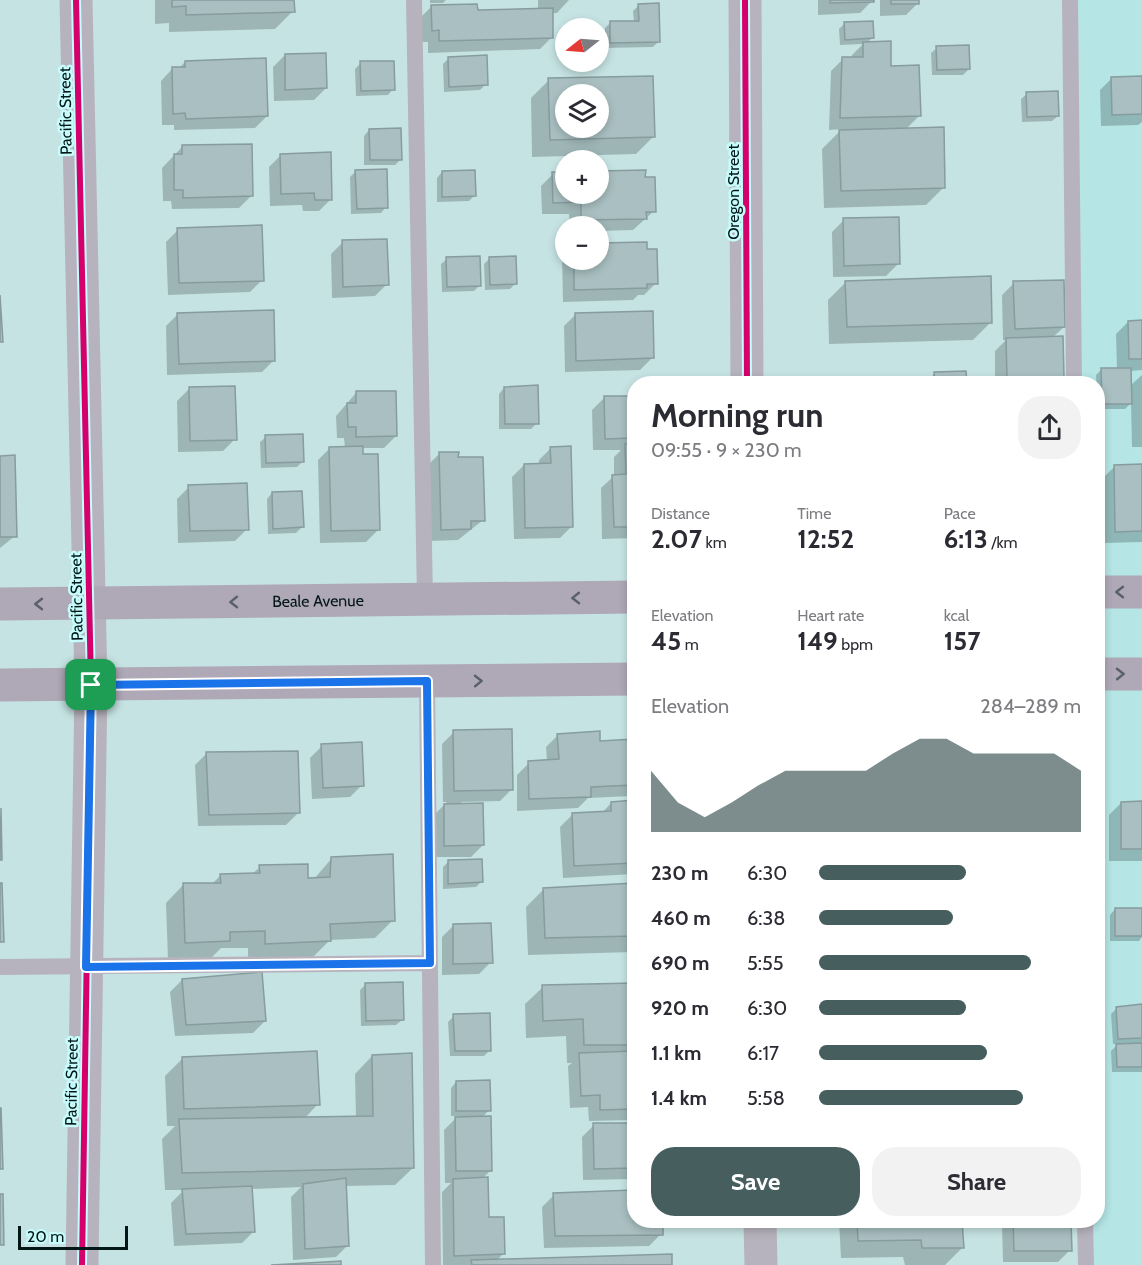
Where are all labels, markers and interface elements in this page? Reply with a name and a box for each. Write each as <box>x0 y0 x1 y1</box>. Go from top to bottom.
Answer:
north arrow <box>555 18 609 72</box>
map controls <box>555 18 609 270</box>
street label: Pacific Street <box>55 66 76 155</box>
button: layers <box>555 84 609 138</box>
street label: Oregon Street <box>724 144 743 240</box>
button: + <box>555 150 609 204</box>
button: − <box>555 216 609 270</box>
text: Morning run <box>651 395 823 435</box>
button: share <box>1018 396 1081 459</box>
text: 09:55 · 9 × 230 m <box>651 438 802 462</box>
text: Distance <box>651 504 710 523</box>
text: Time <box>797 504 831 523</box>
text: Pace <box>944 504 976 523</box>
text: 2.07 <box>651 523 702 555</box>
text: 12:52 <box>797 523 854 555</box>
text: 6:13 <box>944 523 988 555</box>
text: km <box>702 533 727 552</box>
text: /km <box>988 533 1018 552</box>
street label: Pacific Street <box>66 552 87 641</box>
one-way arrow <box>1115 586 1124 598</box>
street label: Beale Avenue <box>272 591 364 611</box>
one-way arrow <box>572 592 581 604</box>
one-way arrow <box>230 596 239 608</box>
one-way arrow <box>35 598 44 610</box>
text: Elevation <box>651 606 714 625</box>
text: Heart rate <box>797 606 864 625</box>
text: kcal <box>944 606 969 625</box>
text: 45 <box>651 625 681 657</box>
text: 149 <box>797 625 838 657</box>
text: 157 <box>944 625 980 657</box>
text: m <box>681 635 699 654</box>
text: bpm <box>838 635 873 654</box>
pin <box>65 659 116 710</box>
icon: arrive <box>74 668 107 701</box>
one-way arrow <box>1116 668 1125 680</box>
one-way arrow <box>474 675 483 687</box>
text: Elevation <box>651 694 729 718</box>
text: 284–289 m <box>980 694 1081 718</box>
text: 230 m <box>651 861 708 885</box>
text: 6:30 <box>747 861 787 885</box>
text: 460 m <box>651 906 711 930</box>
text: 6:38 <box>747 906 785 930</box>
text: 690 m <box>651 951 709 975</box>
text: 5:55 <box>747 951 784 975</box>
text: 920 m <box>651 996 709 1020</box>
text: 6:30 <box>747 996 787 1020</box>
street label: Pacific Street <box>61 1037 82 1126</box>
text: 1.1 km <box>651 1041 701 1065</box>
text: 6:17 <box>747 1041 779 1065</box>
text: 1.4 km <box>651 1086 707 1110</box>
text: 5:58 <box>747 1086 785 1110</box>
button: Save <box>651 1147 860 1216</box>
button: Share <box>872 1147 1081 1216</box>
scale bar <box>18 1223 128 1250</box>
text: 20 m <box>27 1227 64 1246</box>

